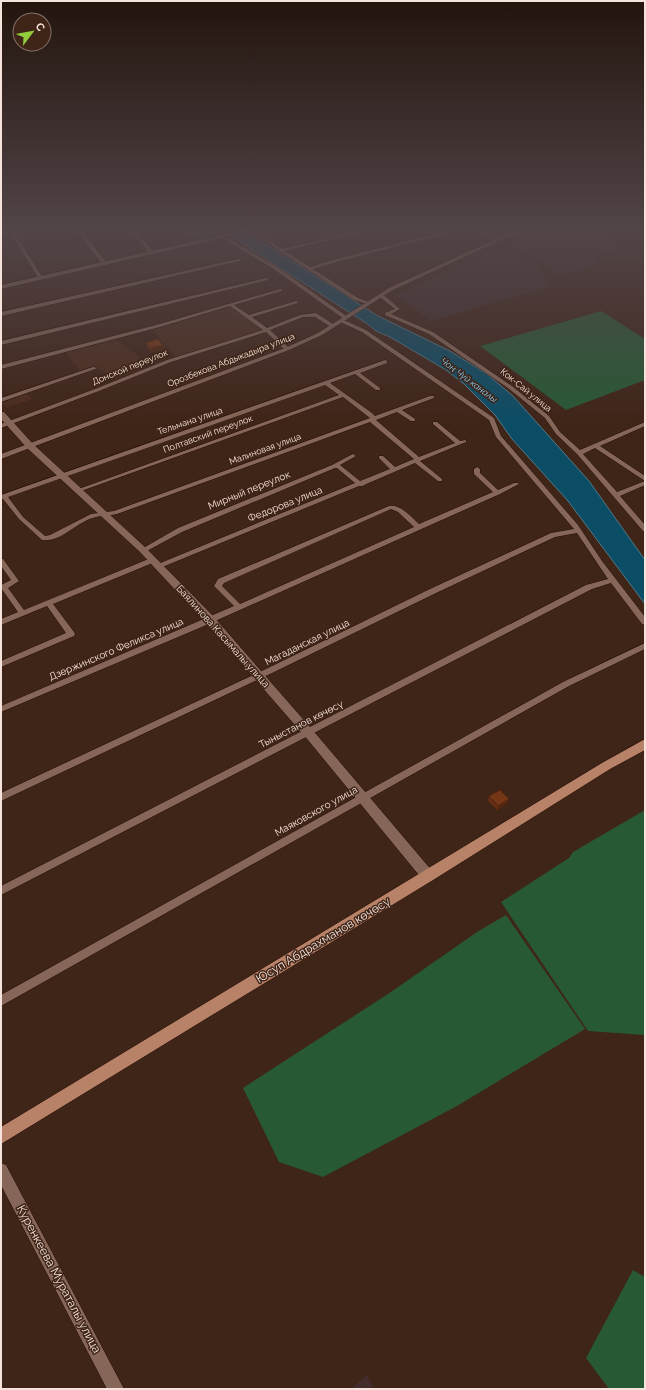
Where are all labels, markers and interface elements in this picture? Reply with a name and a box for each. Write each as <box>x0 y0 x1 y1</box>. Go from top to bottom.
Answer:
north arrow <box>12 12 52 52</box>
text: С <box>33 20 48 34</box>
street label: Орозбекова Абдыкадыра улица <box>166 331 296 389</box>
street label: Донской переулок <box>91 347 170 387</box>
water label: Чоң Чүй каналы <box>439 356 499 404</box>
street label: Кок-Сай улица <box>498 366 554 414</box>
street label: Тельмана улица <box>156 405 224 437</box>
street label: Полтавский переулок <box>162 413 254 455</box>
street label: Малиновая улица <box>228 431 302 467</box>
street label: Мирный переулок <box>206 468 292 512</box>
street label: Федорова улица <box>246 484 324 524</box>
street label: Баялинова Касымалы улица <box>174 583 272 689</box>
street label: Дзержинского Феликса улица <box>47 616 185 682</box>
street label: Магаданская улица <box>263 617 351 667</box>
street label: Тыныстанов көчөсү <box>257 698 345 750</box>
street label: Маяковского улица <box>273 784 359 838</box>
street label: Юсуп Абдрахманов көчөсү <box>253 894 393 986</box>
street label: Куренкеева Мураталы улица <box>14 1202 104 1356</box>

